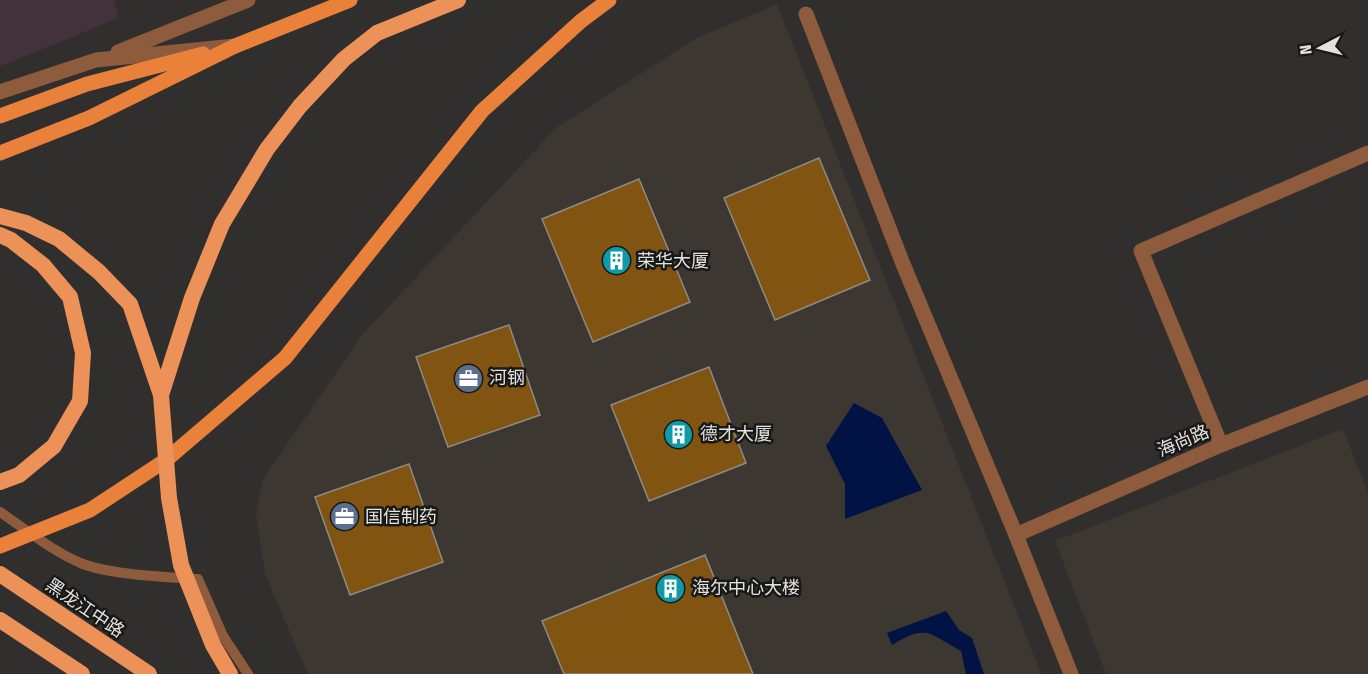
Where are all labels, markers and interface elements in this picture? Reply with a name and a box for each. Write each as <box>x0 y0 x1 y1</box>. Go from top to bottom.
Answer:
north arrow <box>1290 18 1350 78</box>
text: N <box>1296 44 1316 56</box>
building icon: 荣华大厦 <box>600 245 632 277</box>
place label: 荣华大厦 <box>637 250 709 272</box>
office icon: 河钢 <box>452 362 484 394</box>
place label: 河钢 <box>489 367 525 389</box>
building icon: 德才大厦 <box>663 418 695 450</box>
street label: 海尚路 <box>1154 420 1212 462</box>
place label: 德才大厦 <box>700 423 772 445</box>
office icon: 国信制药 <box>328 501 360 533</box>
place label: 国信制药 <box>365 506 437 528</box>
building icon: 海尔中心大楼 <box>655 572 687 604</box>
street label: 黑龙江中路 <box>42 574 128 642</box>
place label: 海尔中心大楼 <box>692 577 800 599</box>

